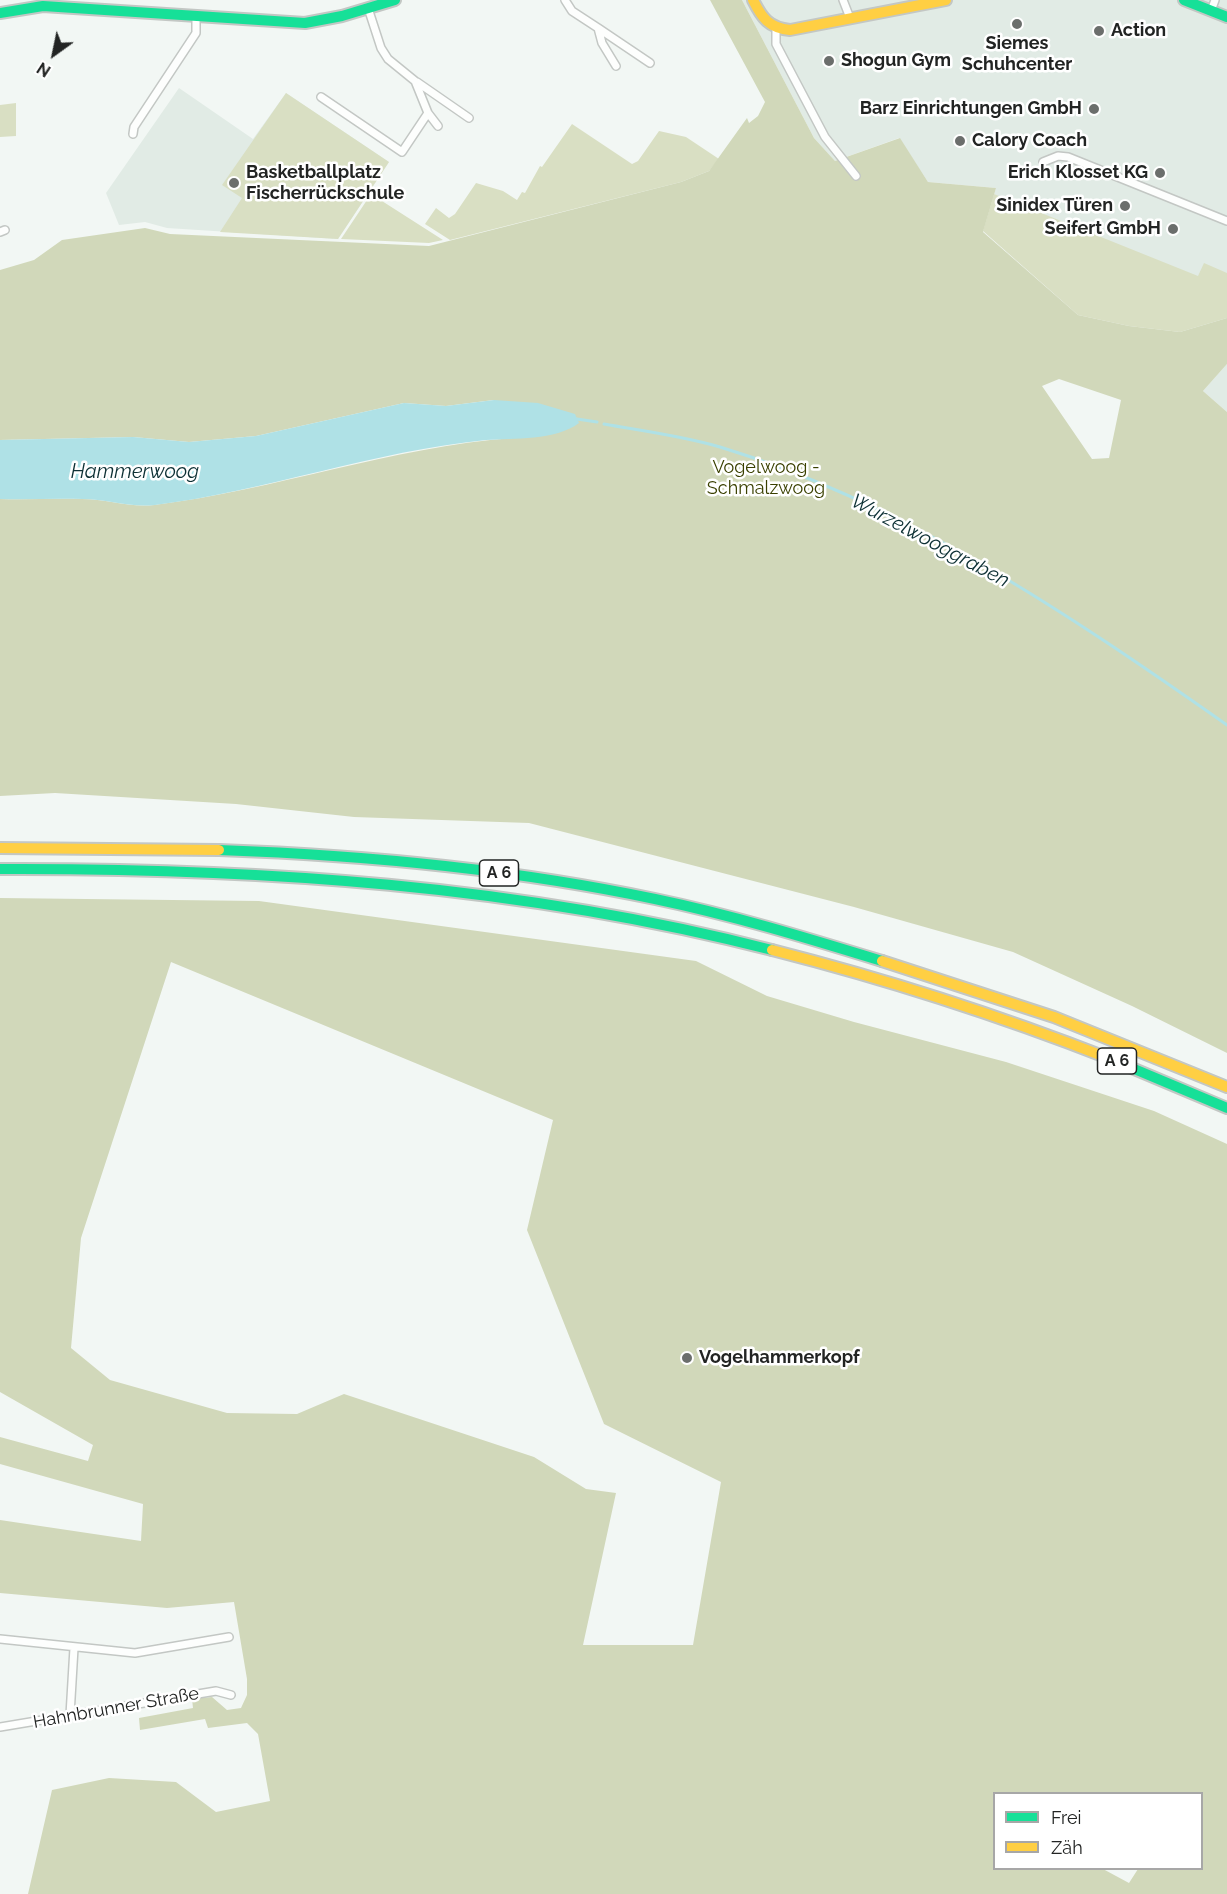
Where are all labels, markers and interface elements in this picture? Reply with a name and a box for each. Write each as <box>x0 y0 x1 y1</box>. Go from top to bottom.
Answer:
marker: Siemes Schuhcenter <box>1010 17 1024 31</box>
place label: Action <box>1111 20 1166 42</box>
north arrow <box>24 24 84 84</box>
marker: Action <box>1092 24 1106 38</box>
place label: Siemes Schuhcenter <box>962 33 1072 76</box>
place label: Shogun Gym <box>841 50 951 72</box>
marker: Shogun Gym <box>822 54 836 68</box>
text: N <box>34 58 54 81</box>
place label: Barz Einrichtungen GmbH <box>860 98 1082 120</box>
marker: Barz Einrichtungen GmbH <box>1087 102 1101 116</box>
place label: Calory Coach <box>972 130 1087 152</box>
marker: Calory Coach <box>953 134 967 148</box>
place label: Basketballplatz Fischerrückschule <box>246 162 404 204</box>
place label: Erich Klosset KG <box>1008 162 1148 184</box>
marker: Erich Klosset KG <box>1153 166 1167 180</box>
marker: Basketballplatz Fischerrückschule <box>227 176 241 190</box>
place label: Sinidex Türen <box>996 195 1113 217</box>
marker: Sinidex Türen <box>1118 199 1132 213</box>
place label: Seifert GmbH <box>1045 218 1161 240</box>
marker: Seifert GmbH <box>1166 222 1180 236</box>
park label: Vogelwoog - Schmalzwoog <box>707 457 825 500</box>
water label: Hammerwoog <box>71 460 199 484</box>
water label: Wurzelwooggraben <box>847 489 1013 593</box>
road number: A 6 <box>480 860 518 886</box>
road number: A 6 <box>1098 1048 1136 1074</box>
place label: Vogelhammerkopf <box>699 1347 860 1369</box>
marker: Vogelhammerkopf <box>680 1351 694 1365</box>
street label: Hahnbrunner Straße <box>31 1683 201 1733</box>
legend <box>993 1792 1203 1870</box>
text: Frei <box>1051 1807 1081 1828</box>
text: Zäh <box>1051 1837 1083 1858</box>

